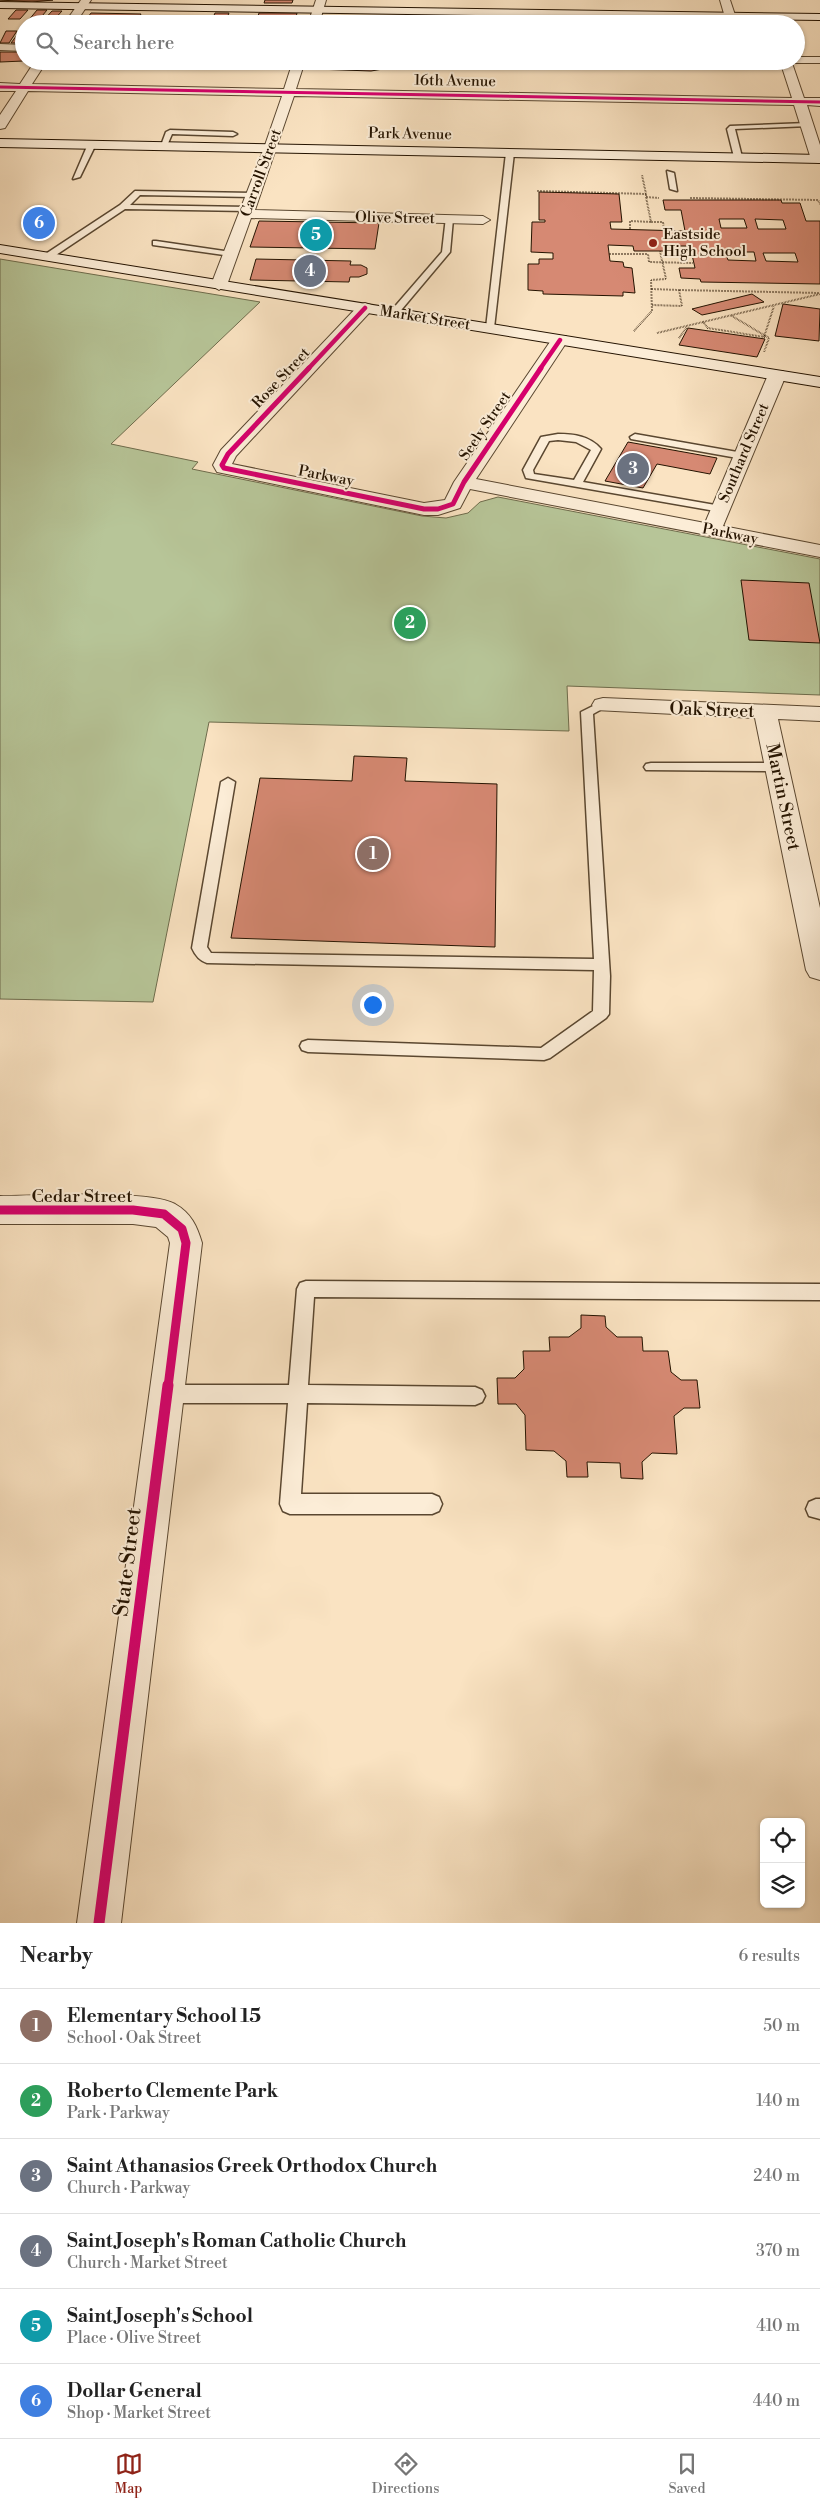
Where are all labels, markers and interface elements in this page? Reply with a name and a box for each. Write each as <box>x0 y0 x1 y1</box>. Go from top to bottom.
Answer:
search box <box>15 15 805 70</box>
icon: search <box>33 29 61 57</box>
text: Search here <box>73 31 174 55</box>
street label: 16th Avenue <box>414 71 496 91</box>
street label: Park Avenue <box>368 124 452 144</box>
street label: Carroll Street <box>236 126 286 220</box>
pin: 6 <box>23 204 55 242</box>
street label: Olive Street <box>355 208 436 228</box>
pin: 5 <box>300 216 332 254</box>
place label: Eastside High School <box>663 225 747 261</box>
marker: Eastside High School <box>647 237 659 249</box>
pin: 4 <box>294 252 326 290</box>
street label: Market Street <box>378 301 472 335</box>
street label: Rose Street <box>248 343 315 413</box>
street label: Seely Street <box>455 387 515 464</box>
street label: Southard Street <box>714 400 774 506</box>
pin: 3 <box>617 450 649 488</box>
street label: Parkway <box>297 461 356 491</box>
street label: Parkway <box>701 519 760 549</box>
pin: 2 <box>394 604 426 642</box>
street label: Oak Street <box>669 697 756 723</box>
street label: Martin Street <box>760 741 806 853</box>
pin: 1 <box>357 835 389 873</box>
your location <box>360 992 386 1018</box>
street label: Cedar Street <box>31 1185 133 1208</box>
street label: State Street <box>108 1505 148 1618</box>
map controls <box>760 1818 805 1908</box>
button: locate <box>760 1818 805 1863</box>
button: layers <box>760 1863 805 1908</box>
text: Nearby <box>20 1943 93 1969</box>
text: 6 results <box>739 1946 800 1966</box>
text: Elementary School 15 <box>67 2004 261 2028</box>
text: 1 <box>32 2016 40 2036</box>
text: 50 m <box>763 2016 800 2036</box>
text: School · Oak Street <box>67 2028 201 2048</box>
text: Roberto Clemente Park <box>67 2079 278 2103</box>
text: 2 <box>31 2091 41 2111</box>
text: 140 m <box>756 2091 800 2111</box>
text: Park · Parkway <box>67 2103 170 2123</box>
text: Saint Athanasios Greek Orthodox Church <box>67 2154 437 2178</box>
text: 3 <box>31 2166 41 2186</box>
text: 240 m <box>753 2166 800 2186</box>
text: Church · Parkway <box>67 2178 190 2198</box>
text: Saint Joseph's Roman Catholic Church <box>67 2229 407 2253</box>
text: 4 <box>31 2241 41 2261</box>
text: 370 m <box>756 2241 800 2261</box>
text: Church · Market Street <box>67 2253 228 2273</box>
text: Saint Joseph's School <box>67 2304 253 2328</box>
text: 5 <box>31 2316 41 2336</box>
text: 410 m <box>756 2316 800 2336</box>
text: Place · Olive Street <box>67 2328 201 2348</box>
text: Dollar General <box>67 2379 202 2403</box>
text: 6 <box>31 2391 41 2411</box>
text: 440 m <box>753 2391 800 2411</box>
text: Shop · Market Street <box>67 2403 211 2423</box>
tab: Map <box>115 2450 143 2498</box>
tab: Directions <box>372 2450 439 2498</box>
tab: Saved <box>669 2450 705 2498</box>

